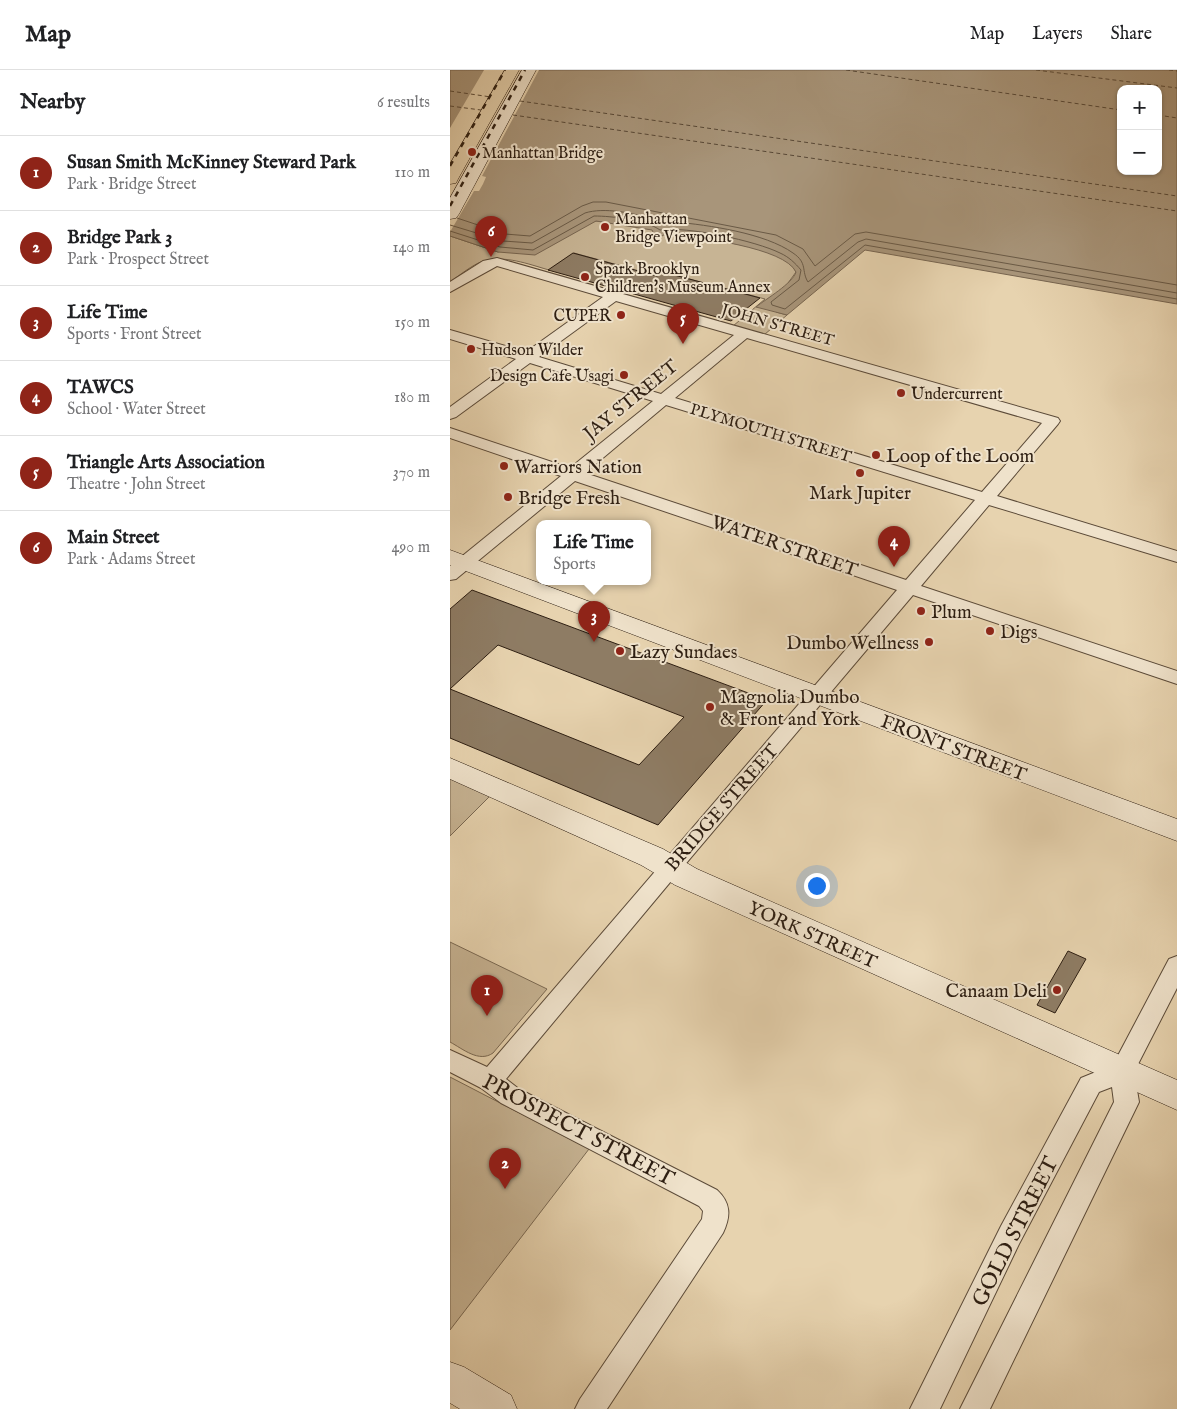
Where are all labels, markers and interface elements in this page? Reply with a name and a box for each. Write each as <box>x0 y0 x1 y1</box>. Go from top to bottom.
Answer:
text: Map <box>25 19 71 50</box>
text: Map <box>970 23 1004 46</box>
text: Layers <box>1032 23 1083 46</box>
text: Share <box>1111 23 1152 46</box>
map controls <box>1117 85 1162 175</box>
button: + <box>1117 85 1162 130</box>
text: Nearby <box>20 89 85 116</box>
text: 6 results <box>377 93 430 113</box>
button: − <box>1117 130 1162 175</box>
place label: Manhattan Bridge <box>482 144 603 164</box>
marker: Manhattan Bridge <box>466 146 478 158</box>
text: Susan Smith McKinney Steward Park <box>67 151 356 175</box>
text: 1 <box>33 163 39 183</box>
text: 110 m <box>394 163 430 183</box>
text: Park · Bridge Street <box>67 175 196 195</box>
place label: Manhattan Bridge Viewpoint <box>615 210 732 248</box>
pin: 6 <box>475 216 507 257</box>
marker: Manhattan Bridge Viewpoint <box>599 221 611 233</box>
text: Bridge Park 3 <box>67 226 172 250</box>
text: 2 <box>32 238 40 258</box>
text: 140 m <box>392 238 430 258</box>
text: Park · Prospect Street <box>67 250 209 270</box>
place label: Spark Brooklyn Children's Museum Annex <box>595 260 771 298</box>
marker: Spark Brooklyn Children's Museum Annex <box>579 271 591 283</box>
street label: JOHN STREET <box>717 300 836 352</box>
text: Life Time <box>67 301 148 325</box>
pin: 5 <box>667 303 699 344</box>
place label: CUPER <box>554 307 612 327</box>
marker: CUPER <box>615 309 627 321</box>
text: 3 <box>33 313 39 333</box>
text: 150 m <box>395 313 430 333</box>
text: Sports · Front Street <box>67 325 202 345</box>
place label: Hudson Wilder <box>481 341 583 361</box>
marker: Hudson Wilder <box>465 343 477 355</box>
street label: JAY STREET <box>577 355 684 447</box>
place label: Design Cafe Usagi <box>490 367 614 387</box>
marker: Design Cafe Usagi <box>618 369 630 381</box>
text: TAWCS <box>67 376 134 400</box>
place label: Undercurrent <box>911 385 1003 405</box>
marker: Undercurrent <box>895 387 907 399</box>
text: 4 <box>32 388 40 408</box>
text: 180 m <box>394 388 430 408</box>
text: School · Water Street <box>67 400 206 420</box>
street label: PLYMOUTH STREET <box>687 400 854 468</box>
place label: Loop of the Loom <box>886 445 1034 469</box>
marker: Loop of the Loom <box>870 449 882 461</box>
text: Triangle Arts Association <box>67 451 265 475</box>
place label: Warriors Nation <box>514 456 642 480</box>
marker: Warriors Nation <box>498 460 510 472</box>
text: 5 <box>33 463 39 483</box>
text: 370 m <box>393 463 430 483</box>
marker: Mark Jupiter <box>854 467 866 479</box>
text: Theatre · John Street <box>67 475 206 495</box>
place label: Mark Jupiter <box>809 482 911 506</box>
place label: Bridge Fresh <box>518 487 620 511</box>
marker: Bridge Fresh <box>502 491 514 503</box>
street label: WATER STREET <box>708 511 861 583</box>
popup <box>536 520 651 585</box>
text: Main Street <box>67 526 160 550</box>
pin: 4 <box>878 526 910 567</box>
text: Life Time <box>553 531 634 555</box>
text: 6 <box>33 538 39 558</box>
text: 490 m <box>391 538 430 558</box>
text: Park · Adams Street <box>67 550 195 570</box>
text: Sports <box>553 555 596 575</box>
pin: 3 <box>578 601 610 642</box>
place label: Plum <box>931 601 972 625</box>
marker: Plum <box>915 605 927 617</box>
place label: Digs <box>1000 621 1037 645</box>
marker: Digs <box>984 625 996 637</box>
place label: Dumbo Wellness <box>786 632 919 656</box>
marker: Dumbo Wellness <box>923 636 935 648</box>
place label: Lazy Sundaes <box>630 641 737 665</box>
marker: Lazy Sundaes <box>614 645 626 657</box>
place label: Magnolia Dumbo & Front and York <box>720 686 861 732</box>
marker: Magnolia Dumbo & Front and York <box>704 701 716 713</box>
street label: FRONT STREET <box>877 710 1030 788</box>
street label: BRIDGE STREET <box>661 740 784 877</box>
your location <box>804 873 830 899</box>
street label: YORK STREET <box>744 897 881 975</box>
pin: 1 <box>471 975 503 1016</box>
place label: Canaam Deli <box>946 980 1047 1004</box>
marker: Canaam Deli <box>1051 984 1063 996</box>
street label: PROSPECT STREET <box>477 1068 679 1193</box>
pin: 2 <box>489 1148 521 1189</box>
street label: GOLD STREET <box>966 1152 1065 1311</box>

